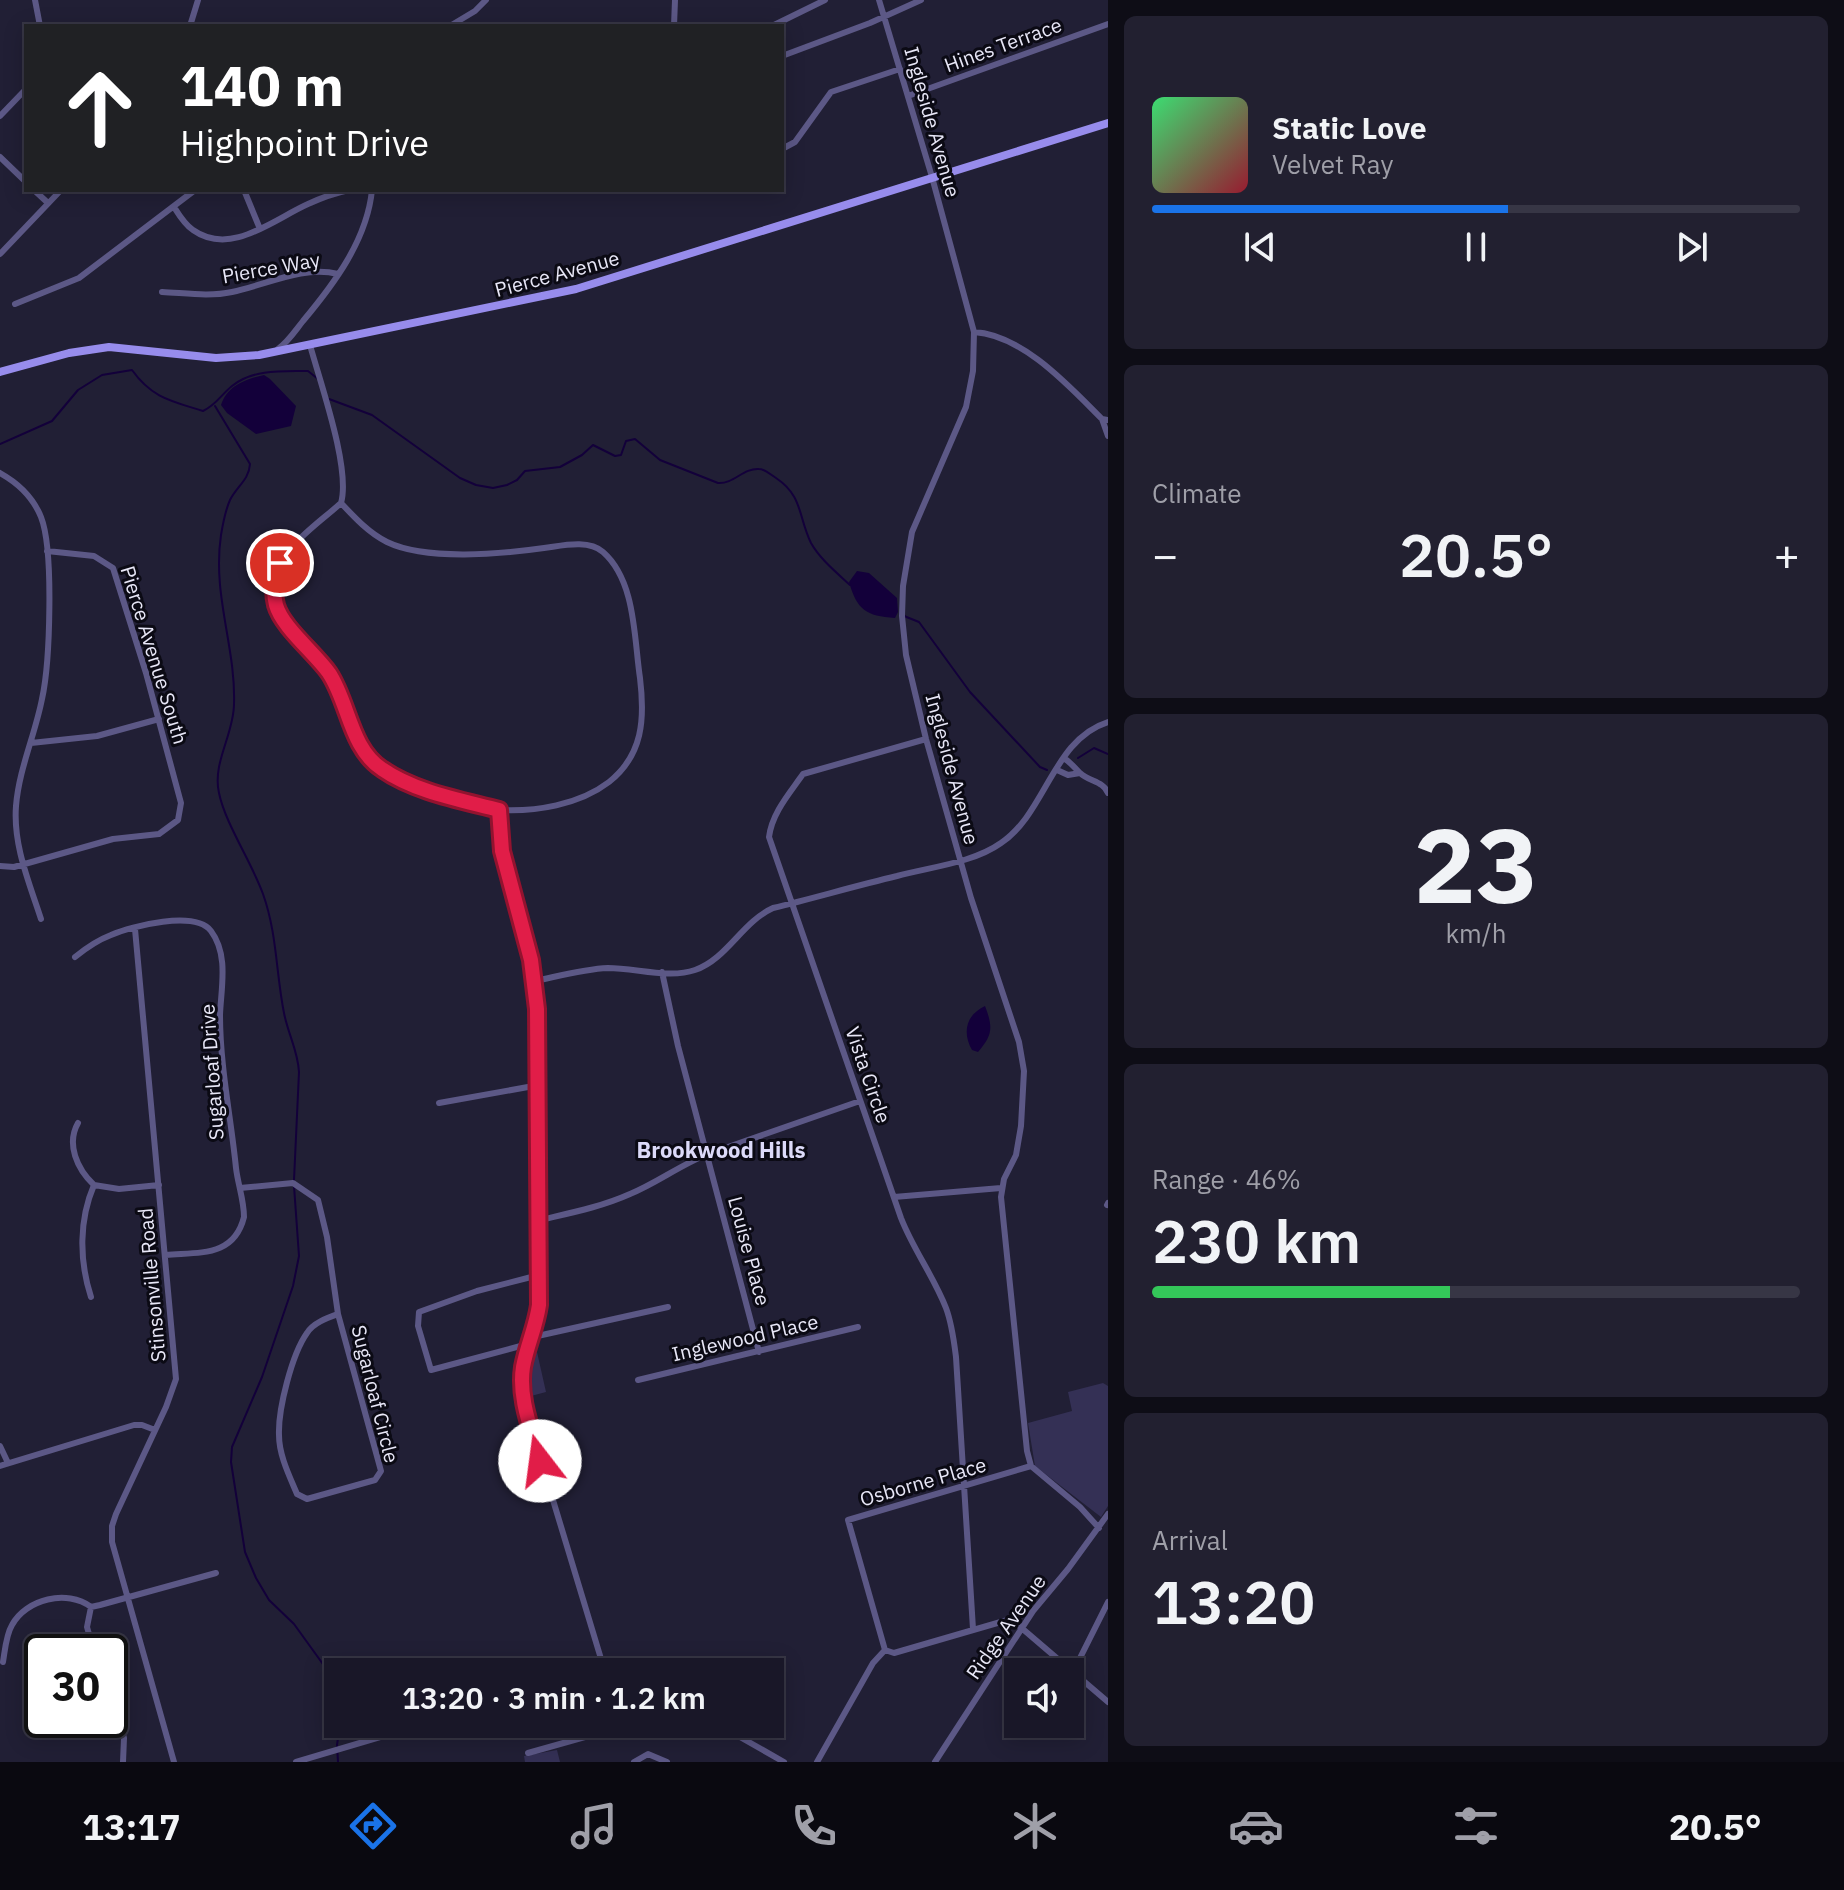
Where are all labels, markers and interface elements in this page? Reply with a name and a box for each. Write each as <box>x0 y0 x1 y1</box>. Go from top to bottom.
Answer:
street label: Hines Terrace <box>940 11 1065 78</box>
street label: Ingleside Avenue <box>898 44 967 200</box>
text: 140 m <box>180 49 344 121</box>
icon: ahead <box>48 56 152 160</box>
text: Static Love <box>1272 108 1427 147</box>
text: Highpoint Drive <box>180 119 429 166</box>
text: Velvet Ray <box>1272 147 1393 181</box>
icon: previous <box>1238 225 1282 269</box>
icon: pause <box>1454 225 1498 269</box>
icon: next <box>1670 225 1714 269</box>
street label: Pierce Avenue <box>492 244 622 303</box>
street label: Pierce Way <box>220 246 322 289</box>
text: Climate <box>1152 476 1242 510</box>
text: 20.5° <box>1399 515 1553 594</box>
text: − <box>1152 526 1178 583</box>
text: + <box>1774 526 1800 583</box>
pin <box>246 529 314 597</box>
icon: arrive <box>258 541 302 585</box>
street label: Pierce Avenue South <box>115 562 194 747</box>
street label: Ingleside Avenue <box>919 690 986 847</box>
text: 23 <box>1414 796 1538 932</box>
text: km/h <box>1445 916 1507 950</box>
street label: Sugarloaf Drive <box>193 1003 230 1141</box>
street label: Vista Circle <box>839 1023 898 1127</box>
district label: Brookwood Hills <box>637 1135 805 1164</box>
text: Range · 46% <box>1152 1162 1301 1196</box>
street label: Louise Place <box>722 1193 777 1308</box>
text: 230 km <box>1152 1201 1361 1280</box>
street label: Stinsonville Road <box>131 1207 172 1363</box>
street label: Inglewood Place <box>669 1308 821 1367</box>
street label: Sugarloaf Circle <box>345 1322 406 1466</box>
position arrow <box>498 1419 582 1503</box>
street label: Osborne Place <box>857 1451 989 1512</box>
text: Arrival <box>1152 1523 1228 1557</box>
text: 13:20 <box>1152 1562 1315 1641</box>
street label: Ridge Avenue <box>959 1569 1052 1685</box>
speed limit sign: 30 <box>24 1634 128 1738</box>
map controls <box>1004 1658 1084 1738</box>
button: sound <box>1004 1658 1084 1738</box>
text: 13:20 · 3 min · 1.2 km <box>402 1678 706 1717</box>
icon: directions <box>345 1798 401 1854</box>
icon: music <box>566 1798 622 1854</box>
icon: phone <box>786 1798 842 1854</box>
icon: climate <box>1007 1798 1063 1854</box>
icon: car <box>1228 1798 1284 1854</box>
icon: filters <box>1448 1798 1504 1854</box>
text: 13:17 <box>82 1803 181 1850</box>
text: 20.5° <box>1669 1803 1762 1850</box>

